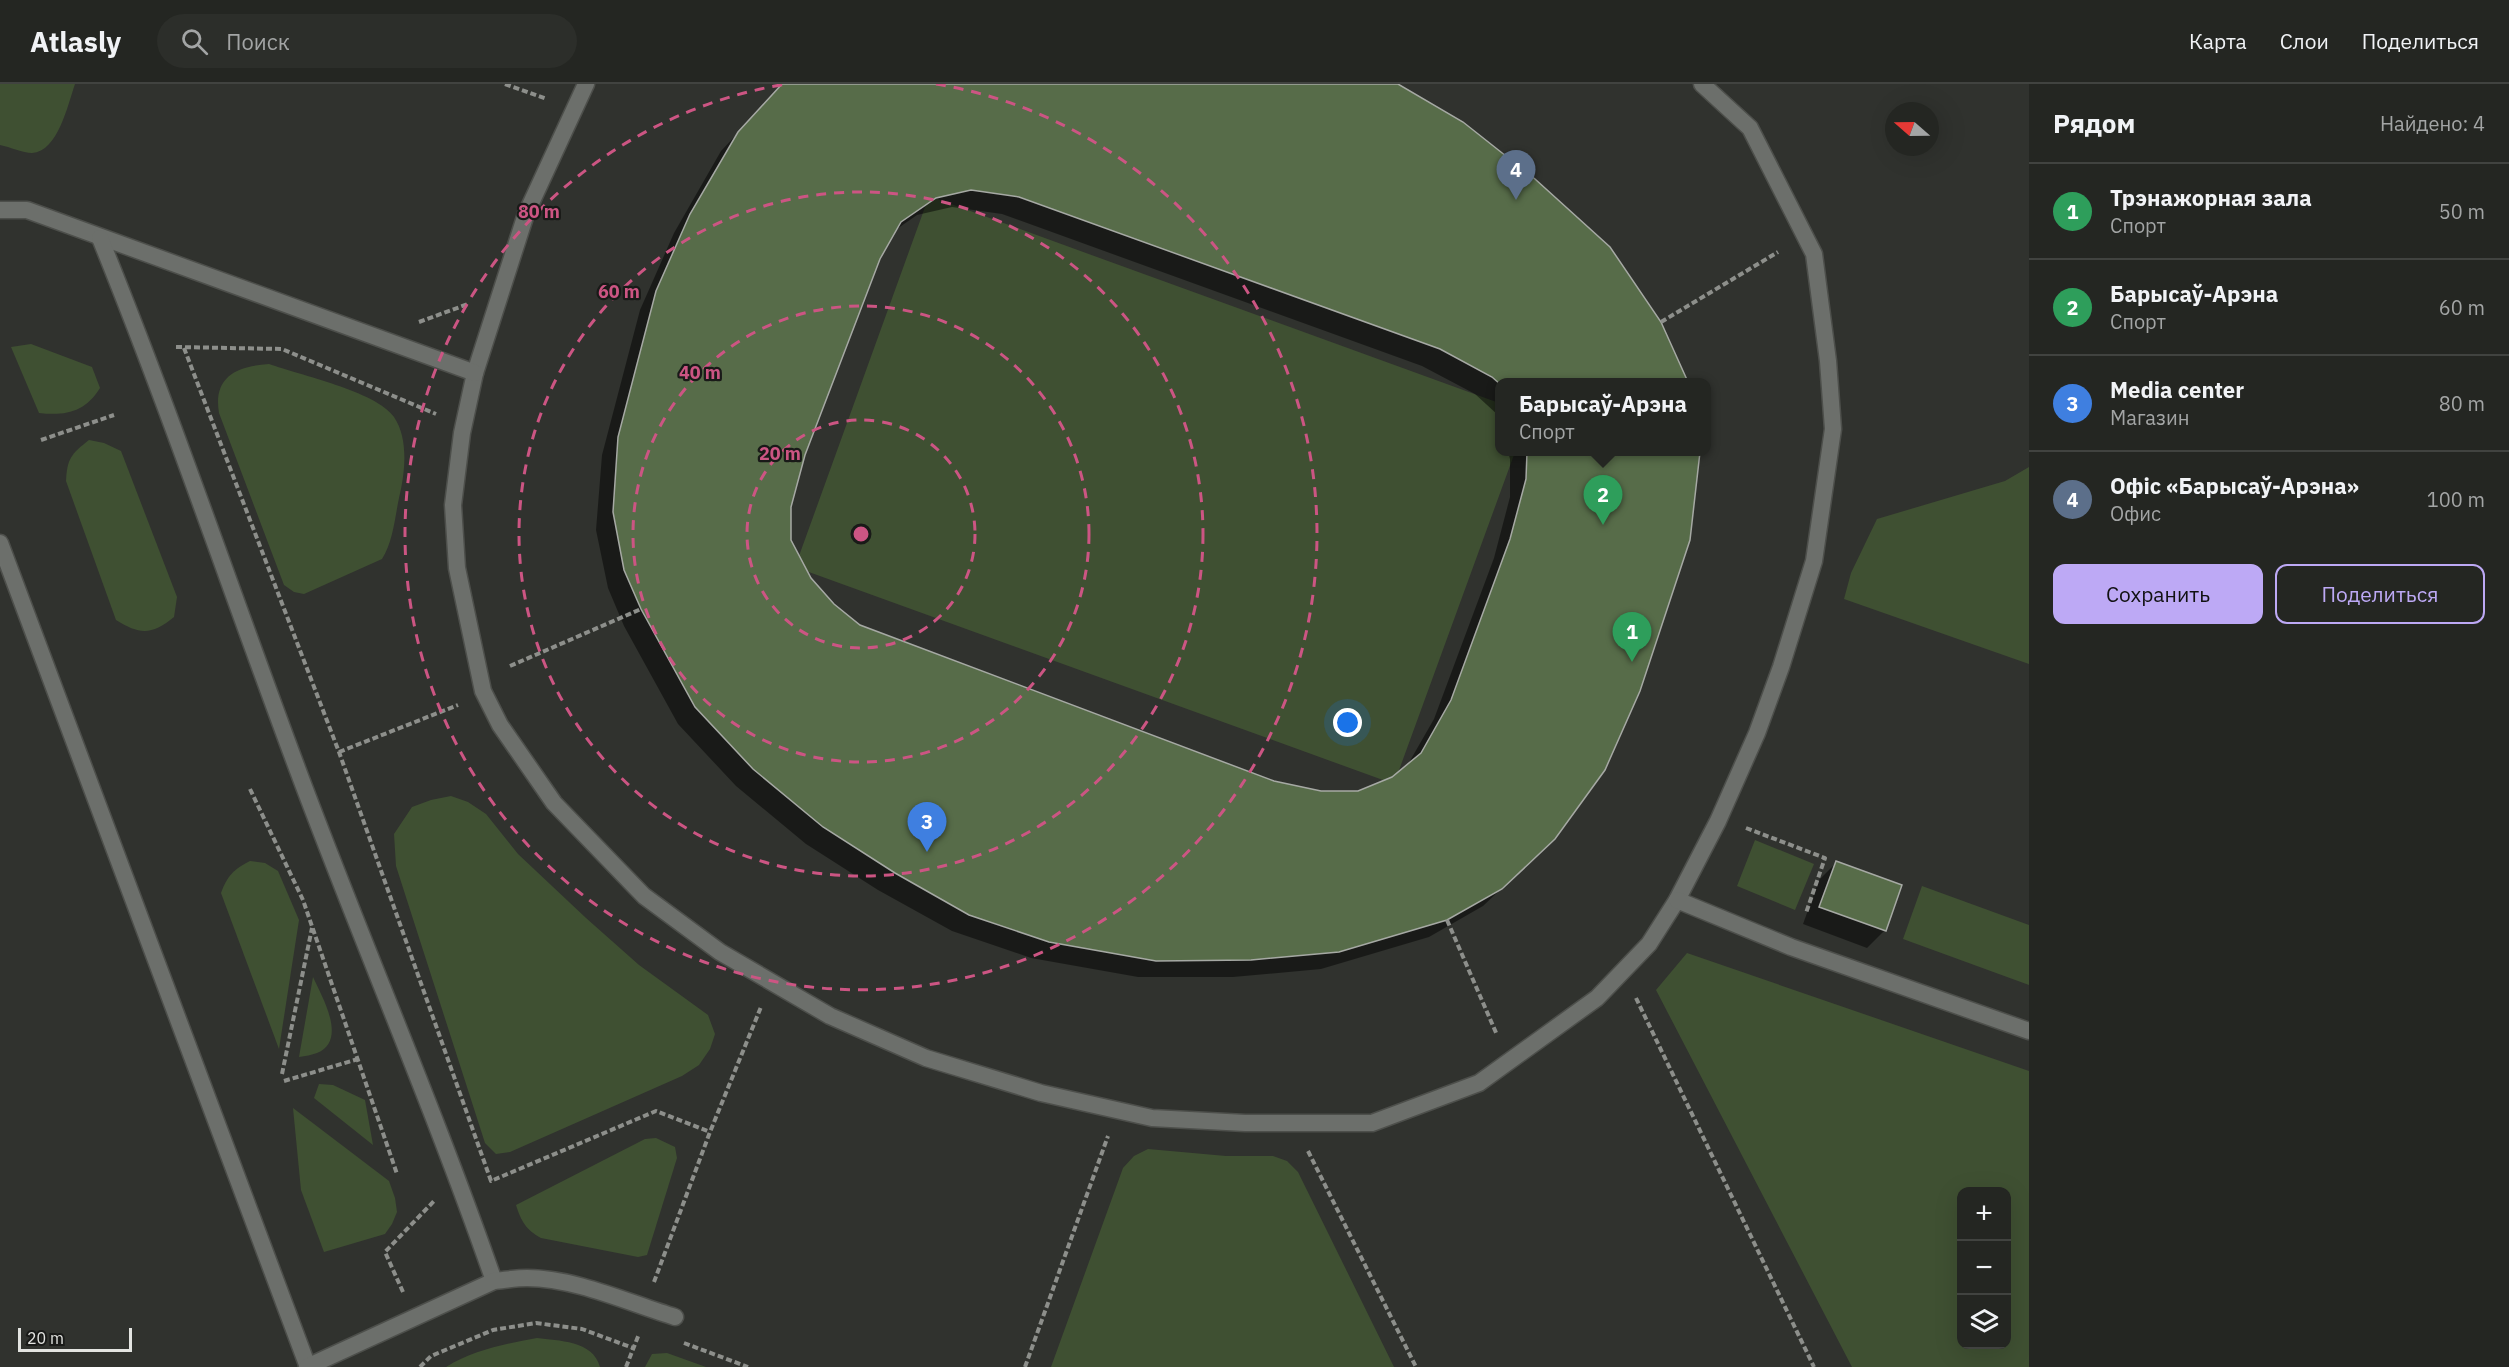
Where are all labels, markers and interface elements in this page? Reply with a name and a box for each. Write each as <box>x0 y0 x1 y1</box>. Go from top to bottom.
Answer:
search box <box>157 14 577 68</box>
text: Atlasly <box>30 23 121 60</box>
icon: search <box>178 25 211 58</box>
text: Поиск <box>226 27 290 56</box>
text: Карта <box>2189 27 2247 55</box>
text: Слои <box>2280 27 2329 55</box>
text: Поделиться <box>2362 27 2479 55</box>
north arrow <box>1885 102 1939 156</box>
text: Рядом <box>2053 106 2135 140</box>
text: Найдено: 4 <box>2380 110 2485 137</box>
pin: 4 <box>1496 150 1536 200</box>
text: Трэнажорная зала <box>2110 183 2312 212</box>
text: 1 <box>2067 198 2079 225</box>
text: 50 m <box>2439 198 2485 225</box>
text: 80 m <box>518 200 560 223</box>
text: Спорт <box>2110 212 2166 239</box>
text: Барысаў-Арэна <box>2110 279 2278 308</box>
text: 60 m <box>598 280 640 303</box>
text: 2 <box>2067 294 2079 321</box>
text: 60 m <box>2439 294 2485 321</box>
text: Спорт <box>2110 308 2166 335</box>
text: 40 m <box>679 361 721 384</box>
text: Media center <box>2110 375 2244 404</box>
popup <box>1495 378 1711 456</box>
text: Барысаў-Арэна <box>1519 389 1687 418</box>
text: 3 <box>2067 390 2079 417</box>
text: 80 m <box>2439 390 2485 417</box>
text: Магазин <box>2110 404 2190 431</box>
text: Спорт <box>1519 418 1575 445</box>
text: 20 m <box>759 442 801 465</box>
text: Офіс «Барысаў-Арэна» <box>2110 471 2359 500</box>
pin: 2 <box>1584 476 1622 525</box>
text: 4 <box>2067 486 2079 513</box>
text: 100 m <box>2427 486 2485 513</box>
text: Офис <box>2110 500 2161 527</box>
centre of rings <box>851 524 871 544</box>
button: Сохранить <box>2053 564 2263 624</box>
button: Поделиться <box>2275 564 2485 624</box>
pin: 1 <box>1612 612 1652 662</box>
your location <box>1333 708 1362 737</box>
pin: 3 <box>908 802 946 852</box>
map controls <box>1957 1187 2011 1349</box>
button: + <box>1957 1187 2011 1241</box>
button: − <box>1957 1241 2011 1295</box>
button: layers <box>1957 1295 2011 1349</box>
scale bar <box>18 1325 132 1352</box>
text: 20 m <box>27 1328 64 1348</box>

